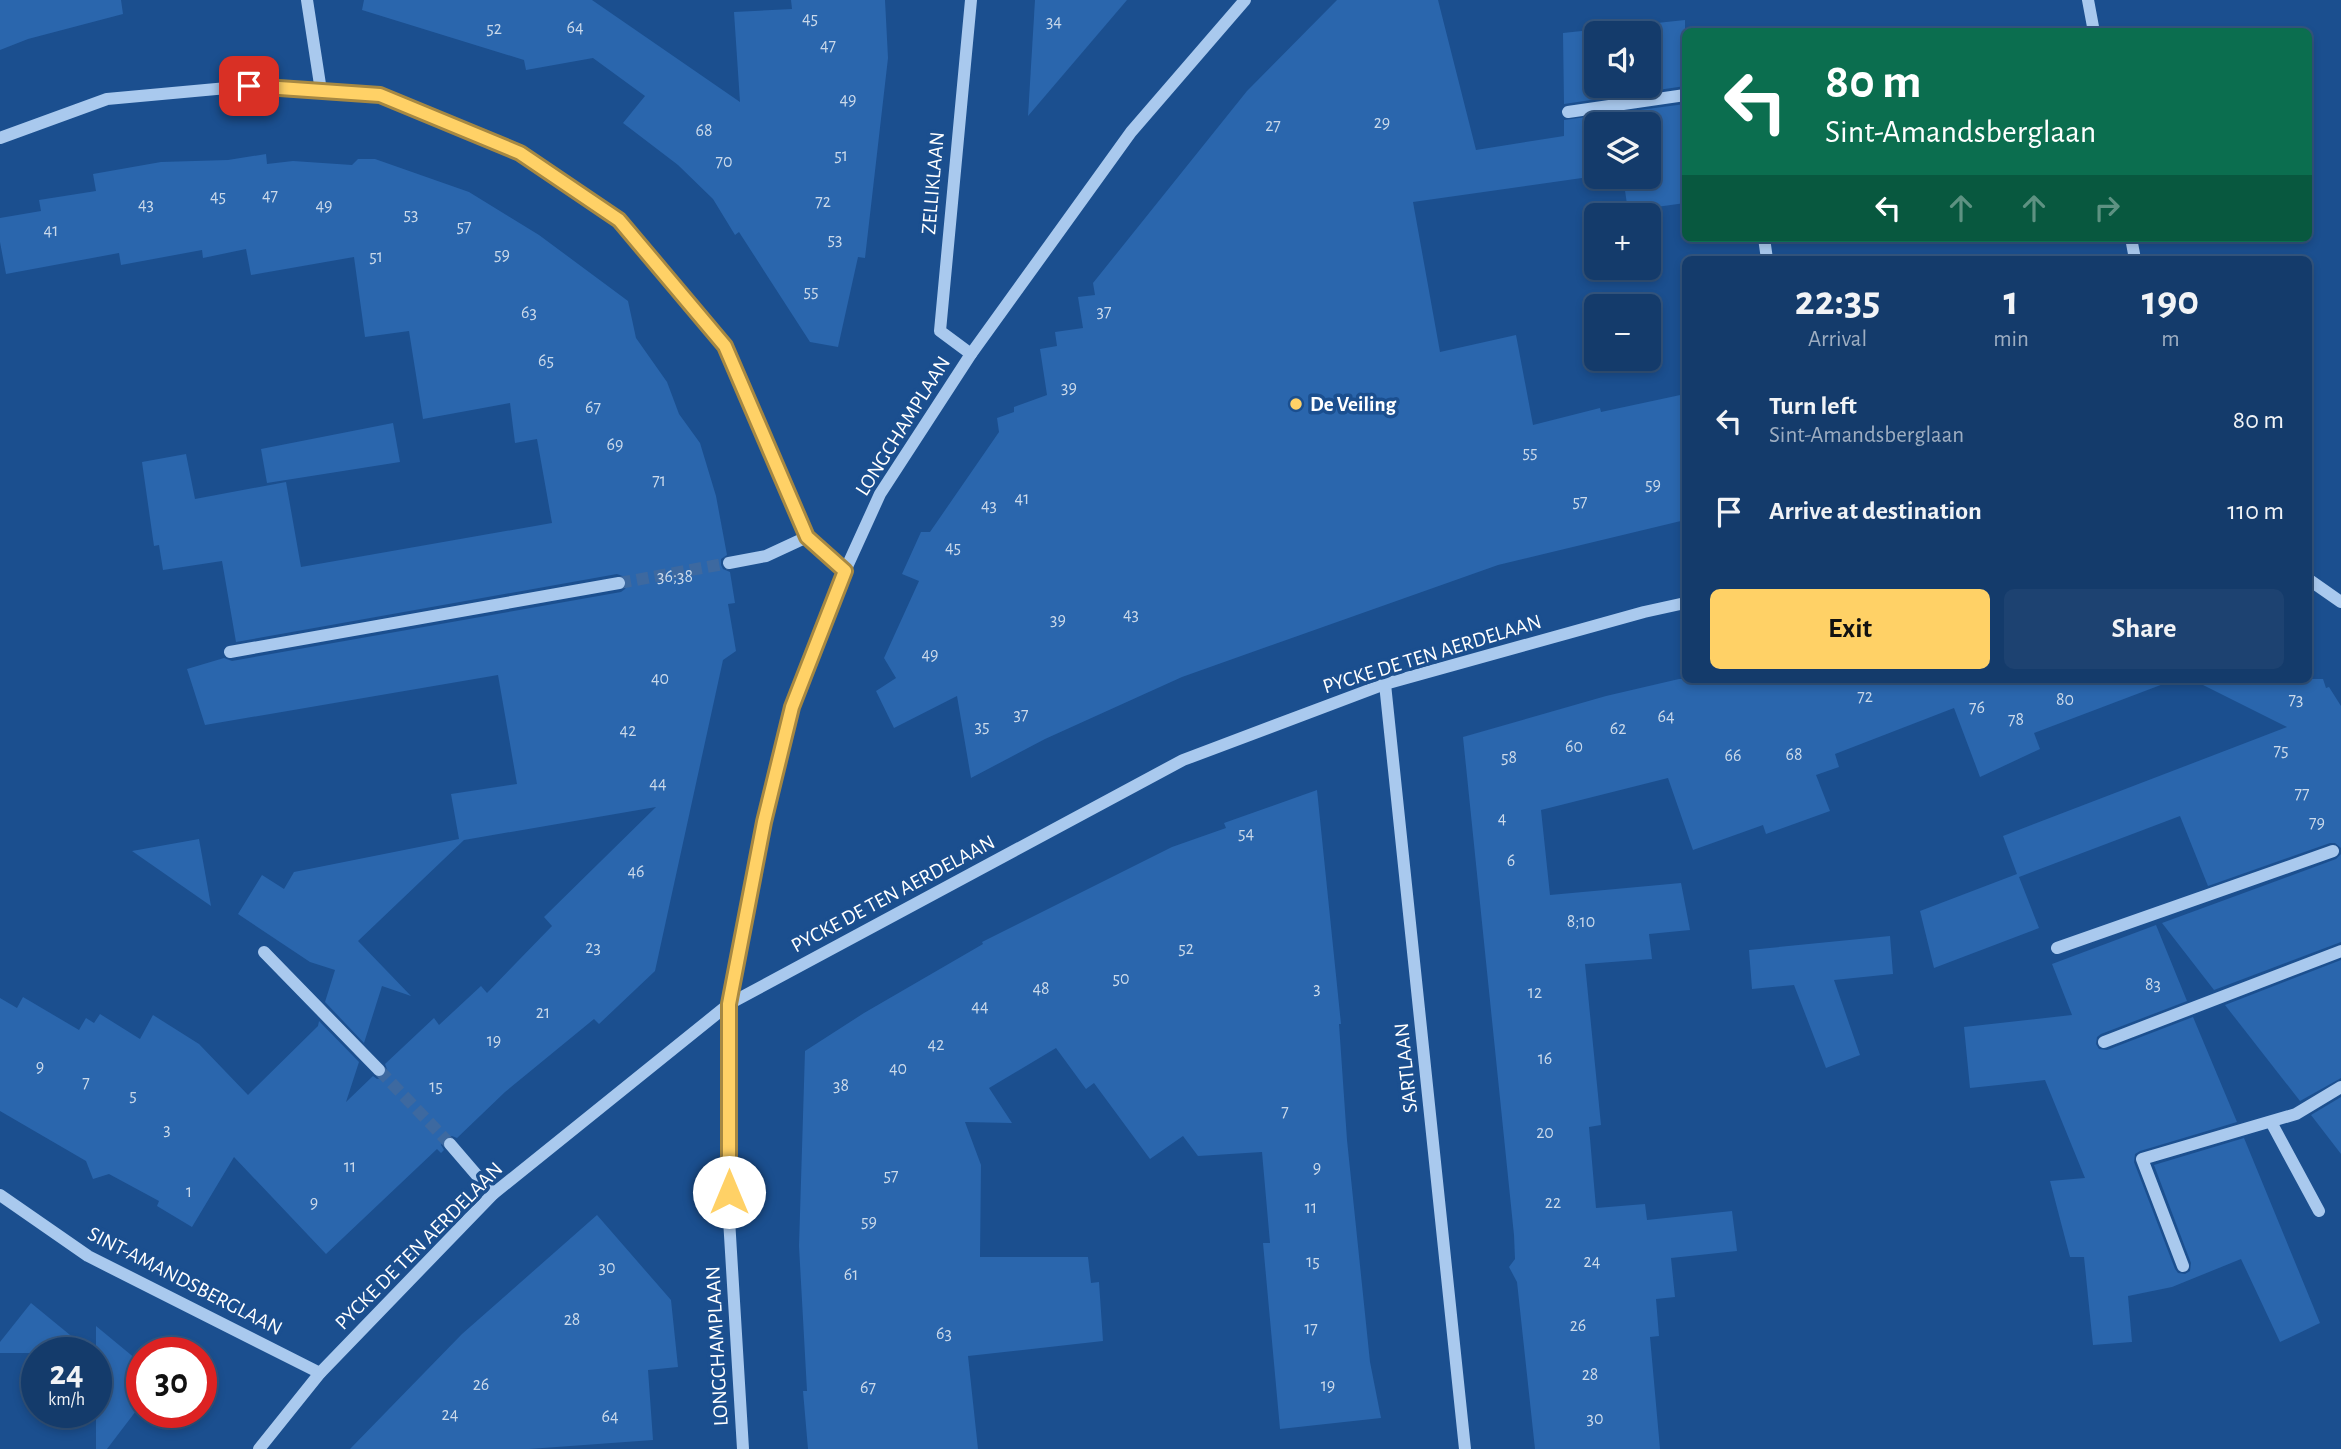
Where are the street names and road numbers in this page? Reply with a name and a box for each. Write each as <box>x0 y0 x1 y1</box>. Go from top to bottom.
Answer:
street label: ZELLIKLAAN <box>918 131 948 235</box>
street label: LONGCHAMPLAAN <box>852 353 954 499</box>
street label: PYCKE DE TEN AERDELAAN <box>1320 611 1544 697</box>
street label: PYCKE DE TEN AERDELAAN <box>788 831 998 957</box>
street label: SARTLAAN <box>1391 1022 1421 1114</box>
street label: PYCKE DE TEN AERDELAAN <box>331 1158 507 1334</box>
street label: SINT-AMANDSBERGLAAN <box>84 1223 286 1339</box>
street label: LONGCHAMPLAAN <box>702 1265 732 1427</box>

